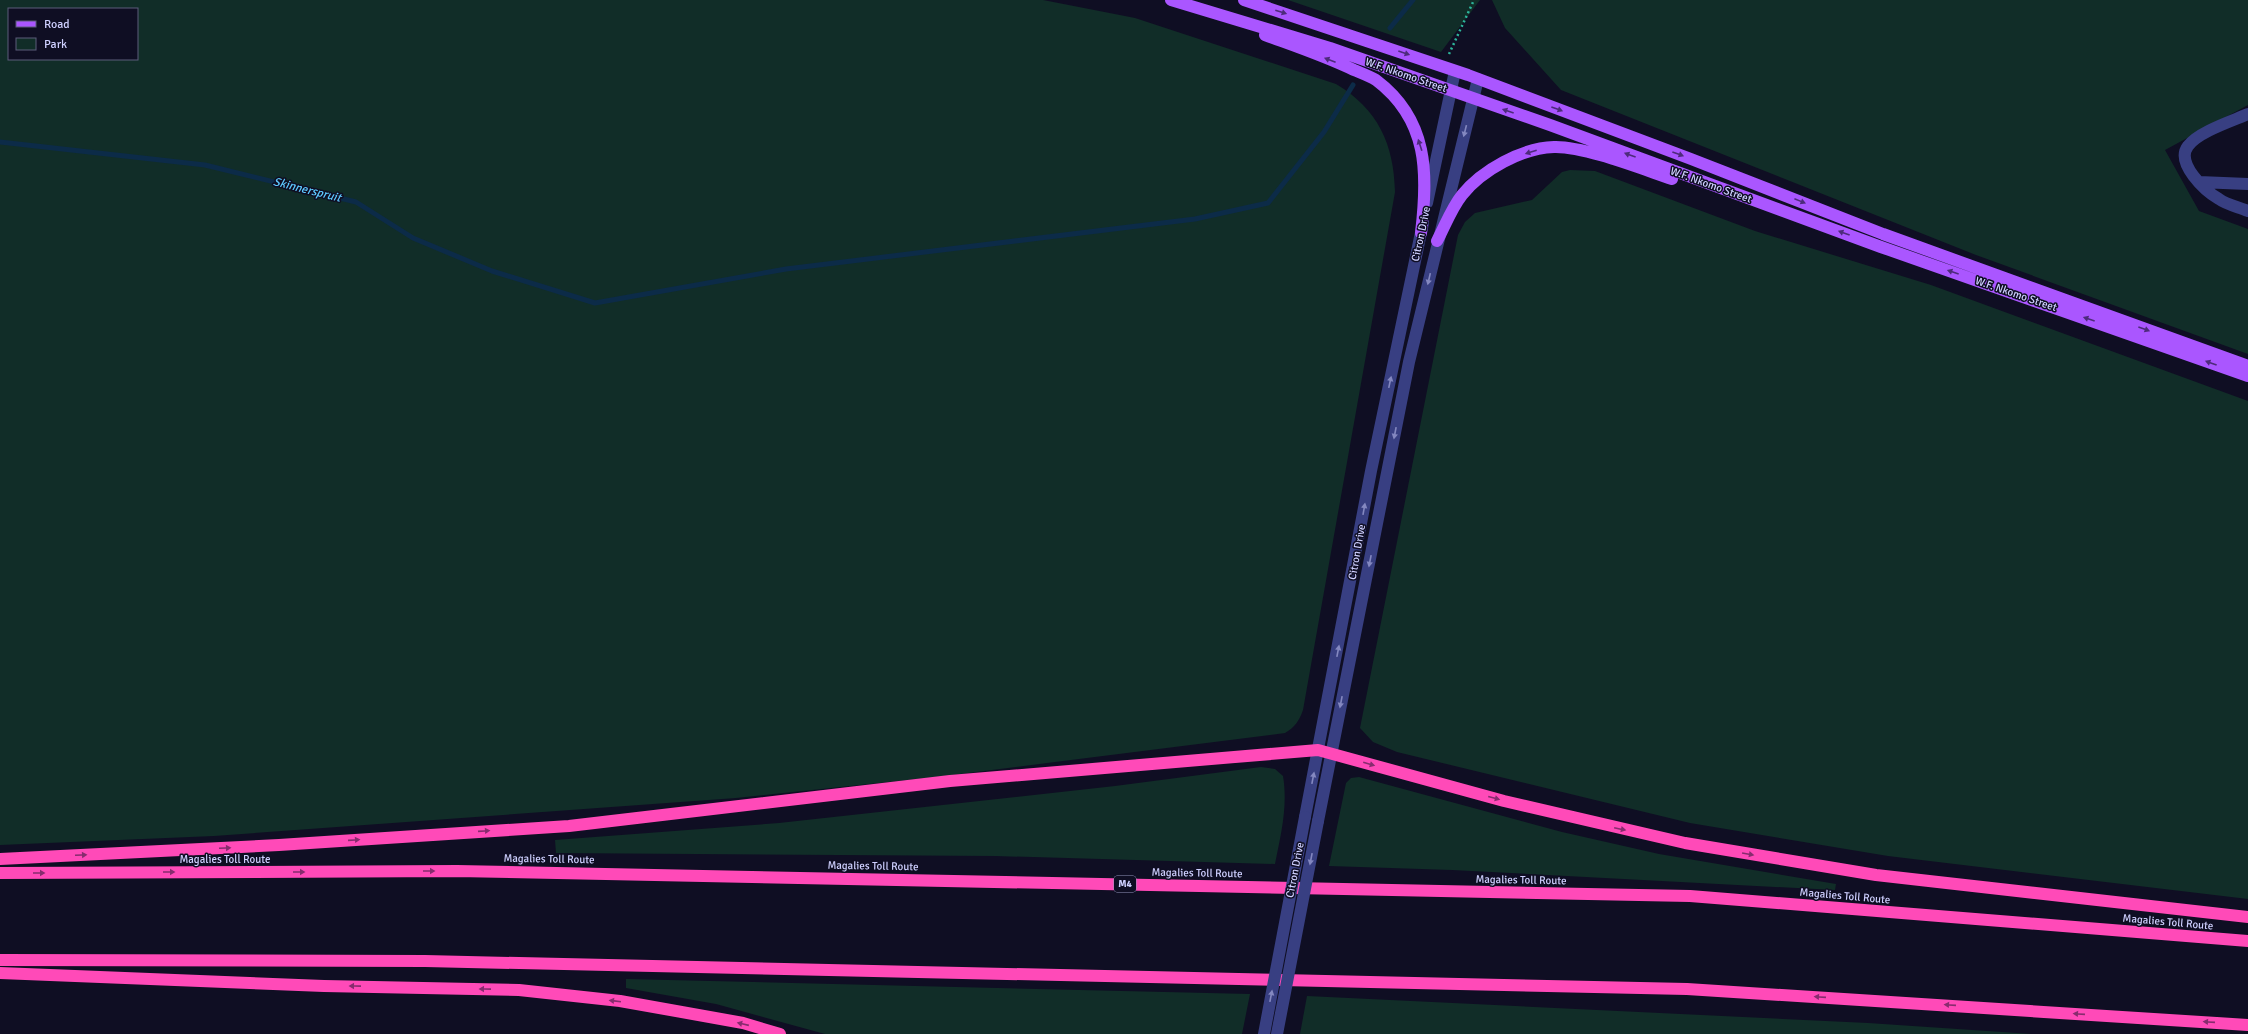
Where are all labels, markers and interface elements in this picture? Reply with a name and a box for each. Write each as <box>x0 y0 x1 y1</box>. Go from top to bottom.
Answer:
legend <box>8 8 138 60</box>
one-way arrow <box>1275 9 1287 15</box>
text: Road <box>44 17 70 32</box>
text: Park <box>44 37 67 52</box>
one-way arrow <box>1398 51 1410 57</box>
street label: W.F. Nkomo Street <box>1363 55 1449 95</box>
one-way arrow <box>1324 56 1336 62</box>
one-way arrow <box>1551 106 1563 112</box>
one-way arrow <box>1502 107 1514 113</box>
one-way arrow <box>1461 124 1467 137</box>
one-way arrow <box>1417 139 1423 151</box>
one-way arrow <box>1525 149 1537 155</box>
one-way arrow <box>1624 151 1636 157</box>
one-way arrow <box>1673 151 1685 157</box>
street label: W.F. Nkomo Street <box>1669 164 1754 206</box>
water label: Skinnerspruit <box>272 174 344 206</box>
one-way arrow <box>1794 199 1806 205</box>
street label: Citron Drive <box>1409 205 1433 263</box>
one-way arrow <box>1838 230 1850 236</box>
one-way arrow <box>1946 268 1958 274</box>
one-way arrow <box>1425 273 1431 285</box>
street label: W.F. Nkomo Street <box>1973 274 2059 314</box>
one-way arrow <box>2082 316 2094 322</box>
one-way arrow <box>2138 326 2150 332</box>
one-way arrow <box>2205 359 2217 365</box>
one-way arrow <box>1388 376 1394 388</box>
one-way arrow <box>1392 427 1398 440</box>
one-way arrow <box>1362 503 1368 515</box>
street label: Citron Drive <box>1346 523 1368 581</box>
one-way arrow <box>1366 555 1372 567</box>
one-way arrow <box>1335 645 1341 657</box>
one-way arrow <box>1338 696 1344 708</box>
one-way arrow <box>1363 761 1375 767</box>
one-way arrow <box>1310 772 1316 784</box>
one-way arrow <box>1488 795 1500 801</box>
one-way arrow <box>1614 827 1627 833</box>
one-way arrow <box>478 828 490 835</box>
one-way arrow <box>348 836 361 843</box>
street label: Citron Drive <box>1283 841 1307 899</box>
one-way arrow <box>219 844 231 851</box>
one-way arrow <box>75 851 87 858</box>
one-way arrow <box>1742 851 1754 857</box>
street label: Magalies Toll Route <box>503 852 595 866</box>
street label: Magalies Toll Route <box>179 853 271 866</box>
one-way arrow <box>1307 853 1313 865</box>
street label: Magalies Toll Route <box>827 859 919 873</box>
street label: Magalies Toll Route <box>1151 866 1243 880</box>
one-way arrow <box>423 868 436 874</box>
one-way arrow <box>163 869 176 875</box>
one-way arrow <box>293 869 306 875</box>
one-way arrow <box>33 870 46 876</box>
street label: Magalies Toll Route <box>1475 873 1567 887</box>
road number: M4 <box>1114 876 1136 892</box>
street label: Magalies Toll Route <box>1799 886 1891 906</box>
street label: Magalies Toll Route <box>2122 912 2214 932</box>
one-way arrow <box>349 983 361 990</box>
one-way arrow <box>478 986 491 992</box>
one-way arrow <box>1268 990 1274 1002</box>
one-way arrow <box>1814 994 1826 1001</box>
one-way arrow <box>609 998 621 1004</box>
one-way arrow <box>1944 1002 1956 1009</box>
one-way arrow <box>2073 1010 2085 1017</box>
one-way arrow <box>2203 1019 2215 1026</box>
one-way arrow <box>736 1020 749 1026</box>

